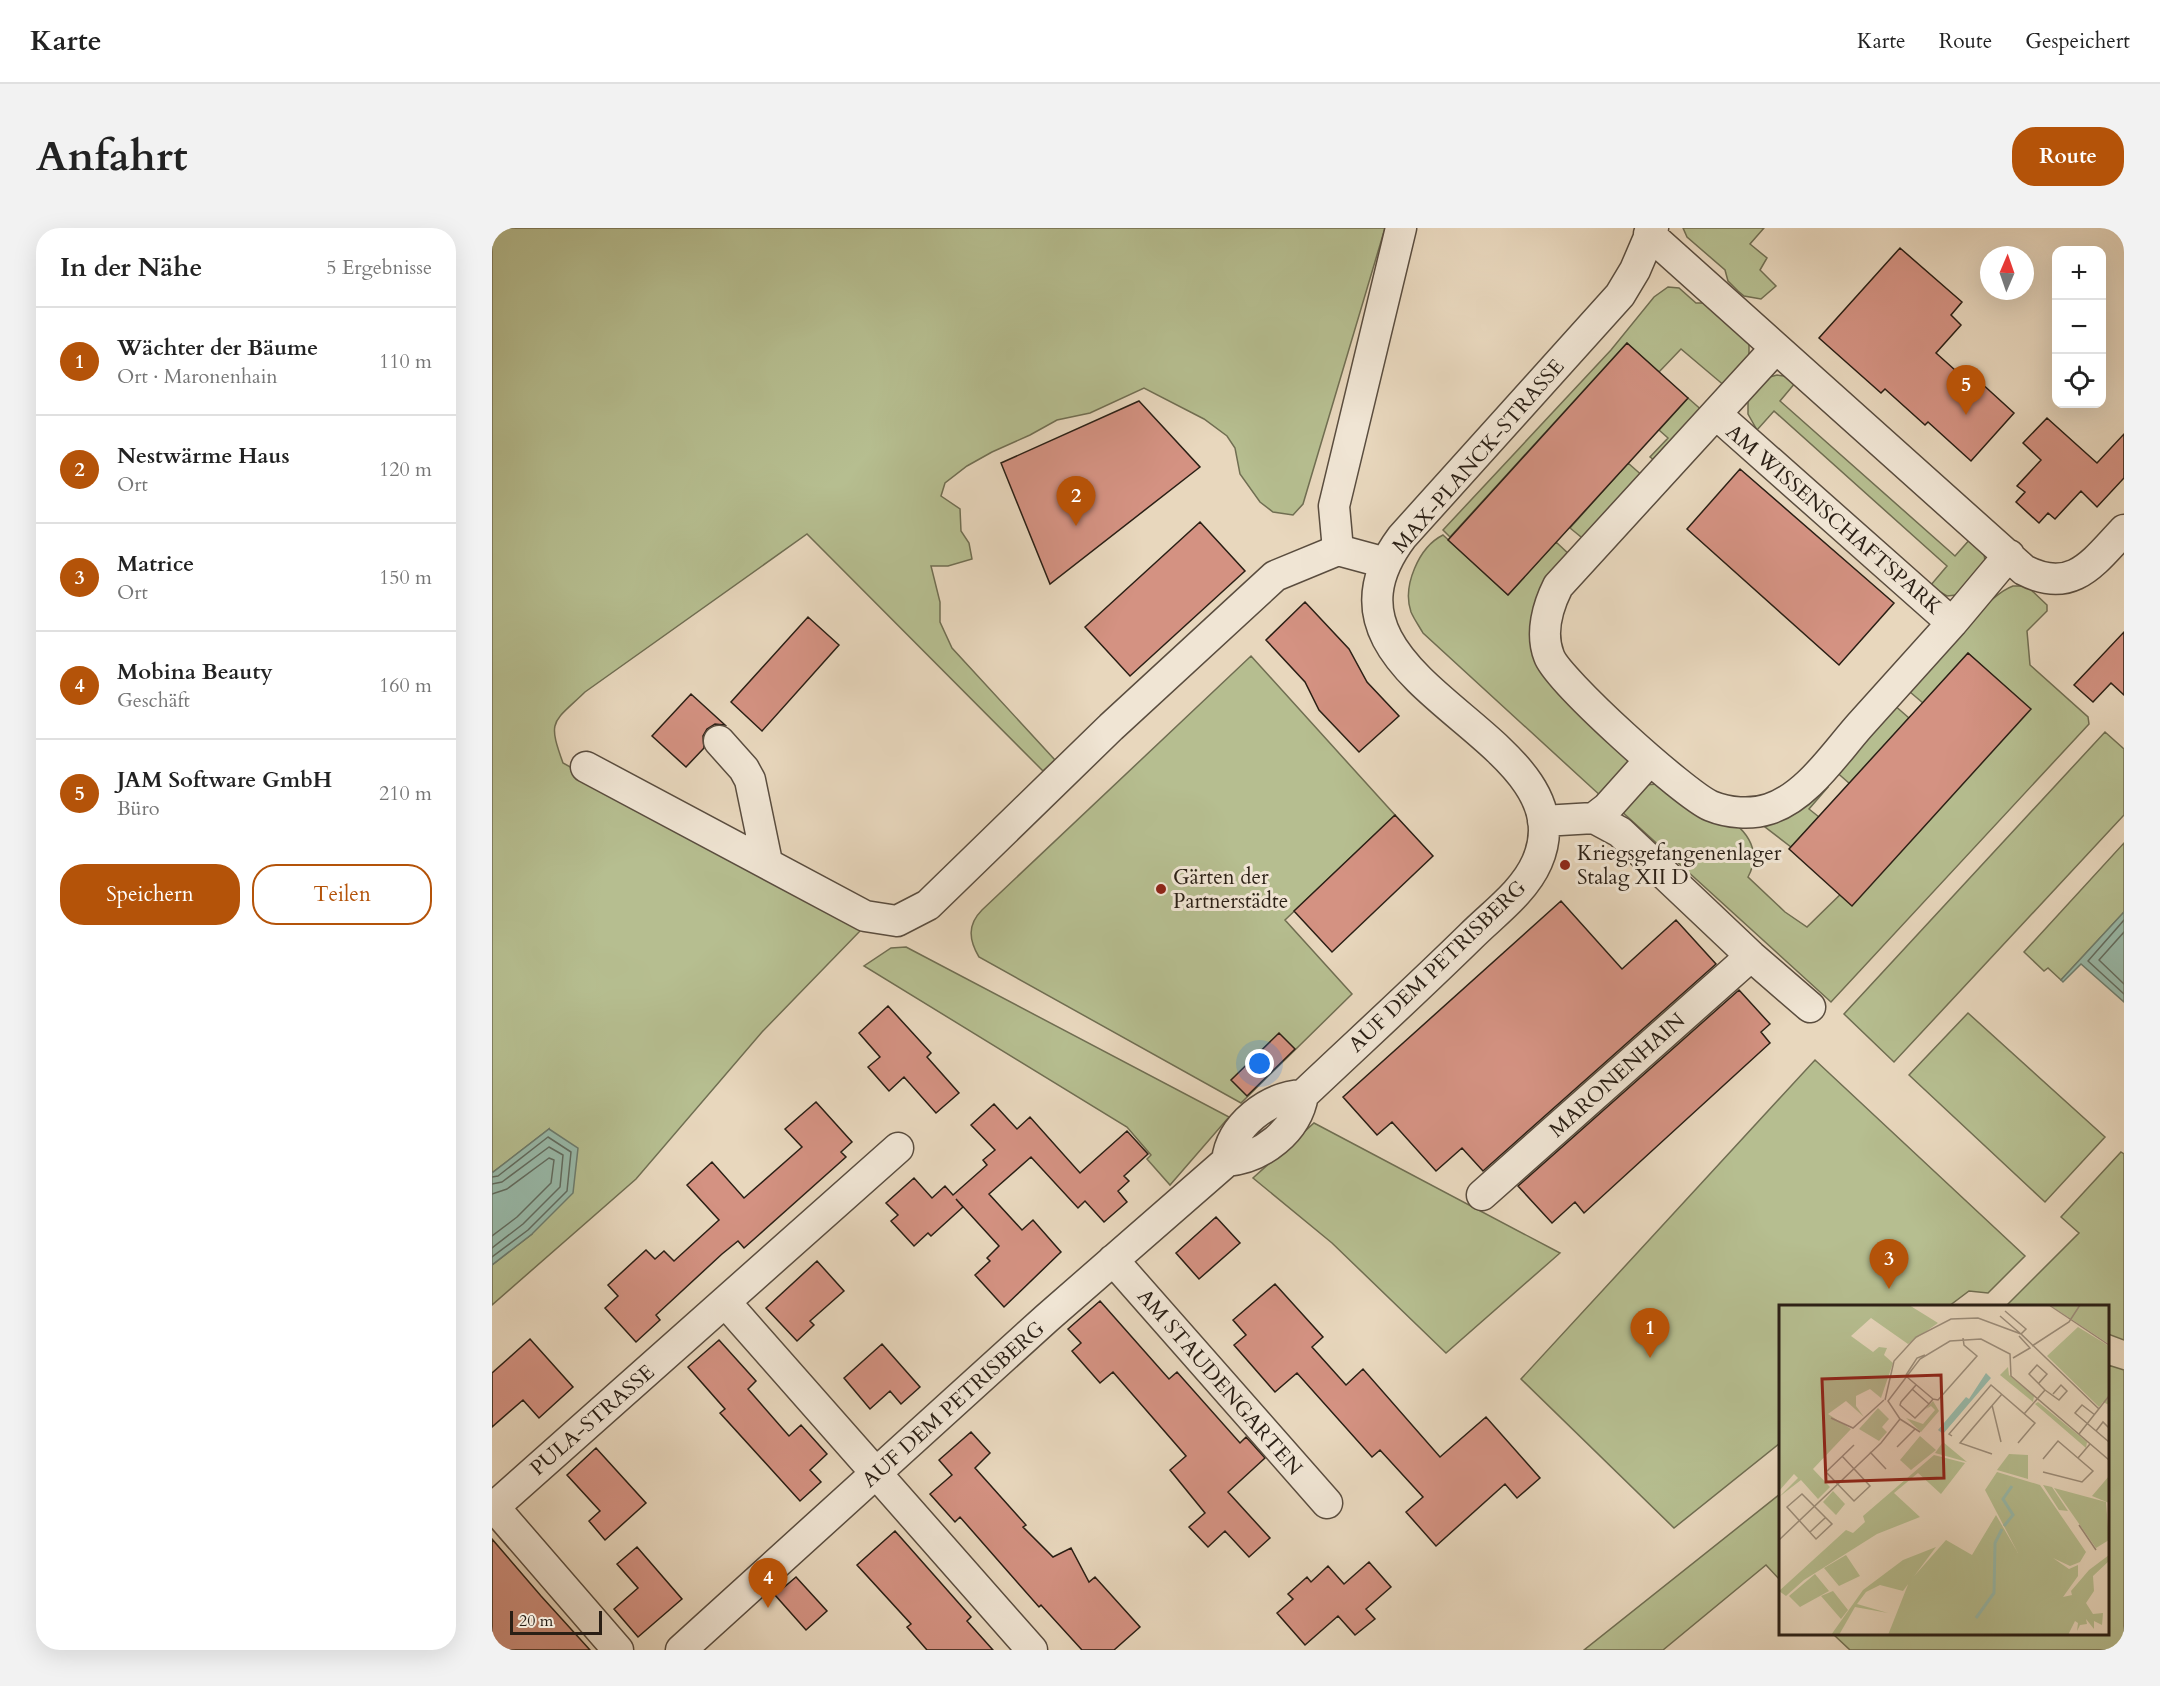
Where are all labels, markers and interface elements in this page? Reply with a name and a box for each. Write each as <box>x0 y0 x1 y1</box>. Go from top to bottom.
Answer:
text: Karte <box>30 22 102 60</box>
text: Karte <box>1857 27 1906 56</box>
text: Route <box>1939 27 1992 56</box>
text: Gespeichert <box>2025 27 2130 56</box>
button: Route <box>2012 127 2124 186</box>
text: Anfahrt <box>36 128 188 185</box>
north arrow <box>1980 246 2034 300</box>
map controls <box>2052 246 2106 408</box>
button: + <box>2052 246 2106 300</box>
text: In der Nähe <box>60 250 202 285</box>
text: 5 Ergebnisse <box>326 254 432 281</box>
button: − <box>2052 300 2106 354</box>
text: Wächter der Bäume <box>117 333 318 363</box>
text: 1 <box>74 348 85 375</box>
text: 110 m <box>379 348 432 375</box>
street label: MAX-PLANCK-STRASSE <box>1386 353 1571 560</box>
button: locate <box>2052 354 2106 408</box>
text: Ort · Maronenhain <box>117 363 278 390</box>
pin: 5 <box>1946 366 1986 415</box>
street label: AM WISSENSCHAFTSPARK <box>1720 418 1948 621</box>
text: Nestwärme Haus <box>117 441 290 471</box>
text: 2 <box>74 456 85 483</box>
text: 120 m <box>379 456 432 483</box>
text: Ort <box>117 471 148 498</box>
pin: 2 <box>1056 476 1096 526</box>
text: Matrice <box>117 549 194 579</box>
text: 3 <box>74 564 85 591</box>
text: 150 m <box>379 564 432 591</box>
text: Ort <box>117 579 148 606</box>
text: Mobina Beauty <box>117 657 273 687</box>
text: 4 <box>74 672 85 699</box>
text: 160 m <box>379 672 432 699</box>
text: Geschäft <box>117 687 190 714</box>
text: JAM Software GmbH <box>117 765 332 795</box>
text: 5 <box>74 780 85 807</box>
text: 210 m <box>379 780 432 807</box>
text: Büro <box>117 795 160 822</box>
place label: Kriegsgefangenenlager Stalag XII D <box>1577 839 1782 892</box>
marker: Kriegsgefangenenlager Stalag XII D <box>1558 858 1572 872</box>
place label: Gärten der Partnerstädte <box>1173 863 1288 916</box>
button: Speichern <box>60 864 240 925</box>
button: Teilen <box>252 864 432 925</box>
street label: AUF DEM PETRISBERG <box>1342 874 1533 1059</box>
marker: Gärten der Partnerstädte <box>1154 882 1168 896</box>
street label: MARONENHAIN <box>1543 1006 1692 1144</box>
your location <box>1245 1049 1274 1078</box>
pin: 3 <box>1870 1240 1908 1289</box>
street label: AM STAUDENGARTEN <box>1130 1283 1309 1482</box>
inset map <box>1779 1305 2109 1635</box>
pin: 1 <box>1630 1308 1670 1358</box>
street label: AUF DEM PETRISBERG <box>856 1314 1051 1494</box>
street label: PULA-STRASSE <box>524 1358 661 1482</box>
pin: 4 <box>748 1558 788 1608</box>
scale bar <box>510 1608 602 1636</box>
text: 20 m <box>519 1610 553 1632</box>

